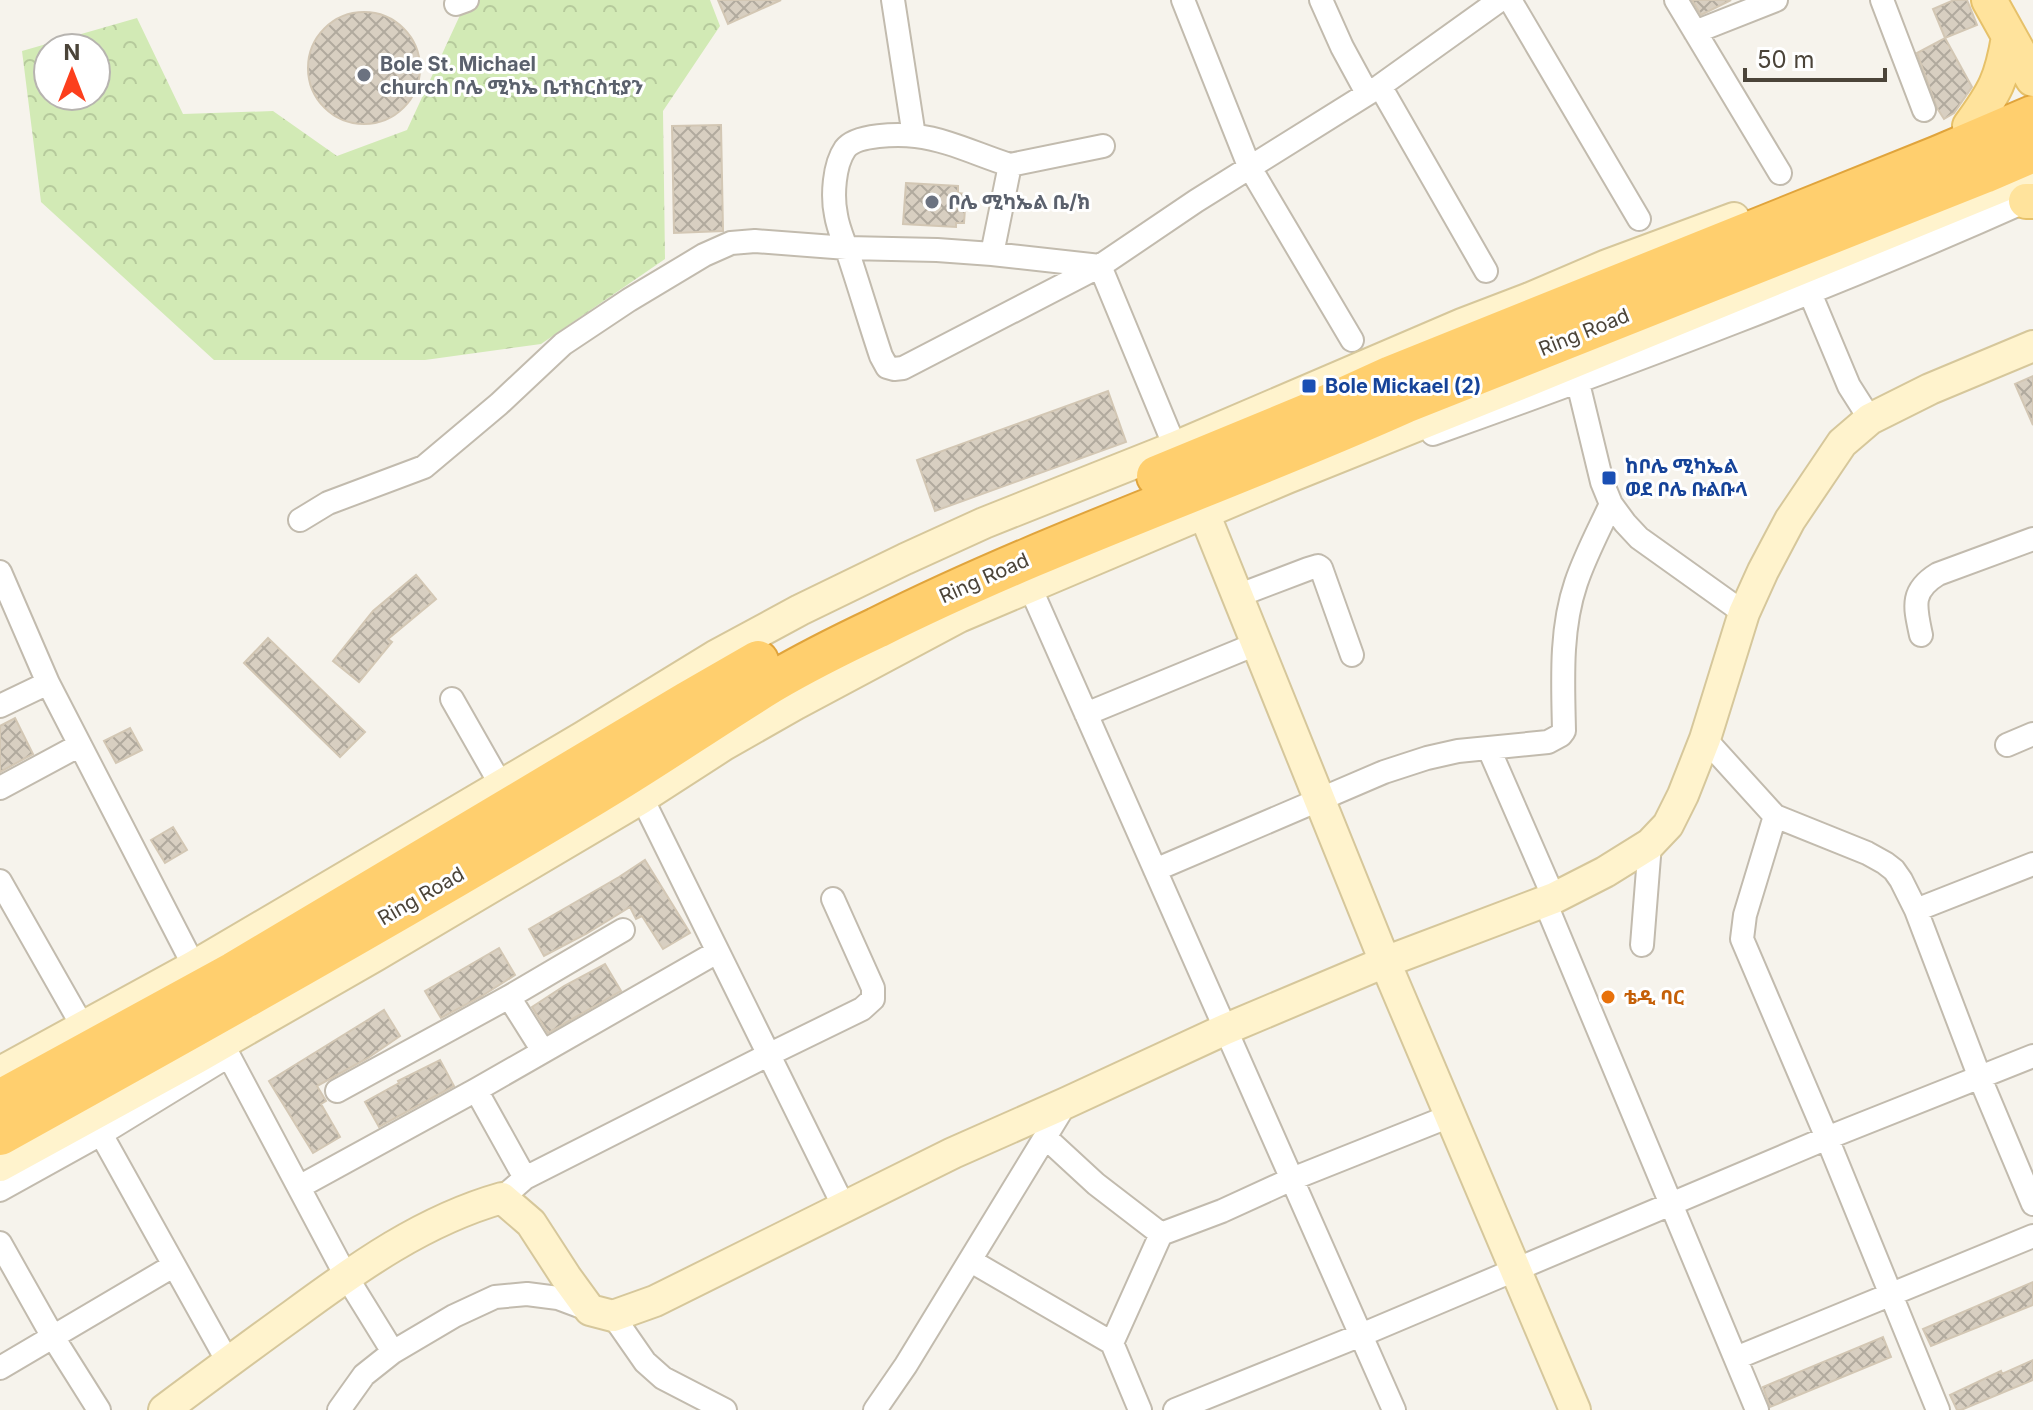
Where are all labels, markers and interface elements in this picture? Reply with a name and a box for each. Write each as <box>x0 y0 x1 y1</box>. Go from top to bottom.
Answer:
north arrow <box>32 32 112 112</box>
scale bar <box>1745 32 1885 82</box>
text: N <box>64 39 80 65</box>
text: 50 m <box>1757 45 1815 74</box>
place label: Bole St. Michael church ቦሌ ሚካኤ ቤተክርስቲያን <box>380 52 643 99</box>
marker: Bole St. Michael church ቦሌ ሚካኤ ቤተክርስቲያን <box>355 66 373 84</box>
place label: ቦሌ ሚካኤል ቤ/ክ <box>948 190 1090 214</box>
marker: ቦሌ ሚካኤል ቤ/ክ <box>923 193 941 211</box>
street label: Ring Road <box>1535 303 1633 361</box>
place label: Bole Mickael (2) <box>1325 374 1481 398</box>
marker: Bole Mickael (2) <box>1300 377 1318 395</box>
place label: ከቦሌ ሚካኤል ወደ ቦሌ ቡልቡላ <box>1625 454 1748 501</box>
marker: ከቦሌ ሚካኤል ወደ ቦሌ ቡልቡላ <box>1600 469 1618 487</box>
street label: Ring Road <box>935 548 1033 608</box>
street label: Ring Road <box>374 862 468 930</box>
place label: ቴዲ ባር <box>1624 985 1684 1009</box>
marker: ቴዲ ባር <box>1599 988 1617 1006</box>

